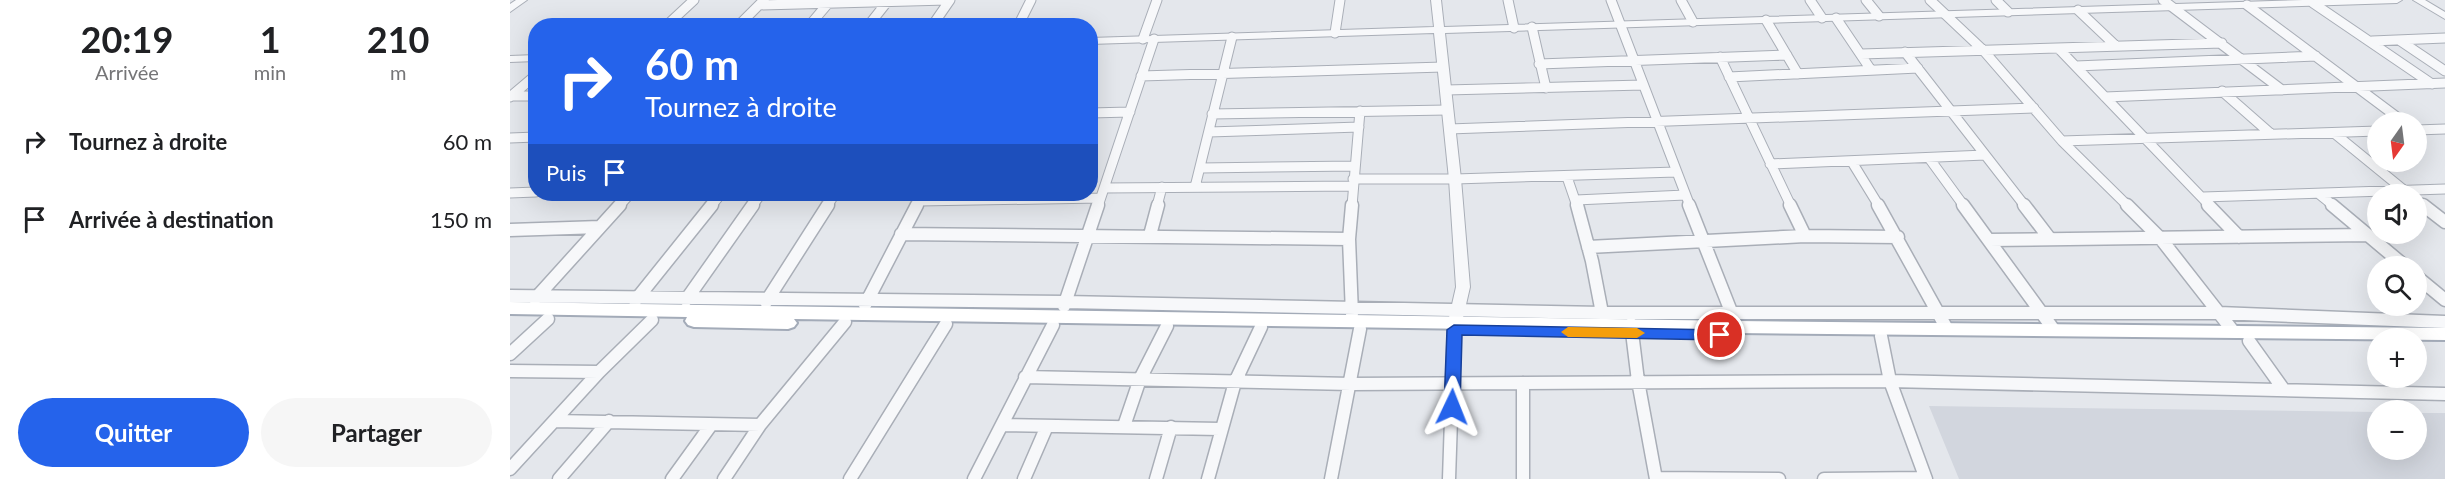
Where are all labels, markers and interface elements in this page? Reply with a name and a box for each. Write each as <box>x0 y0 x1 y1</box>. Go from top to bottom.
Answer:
text: 20:19 <box>81 17 173 61</box>
text: 1 <box>260 17 281 61</box>
text: 210 <box>367 17 429 61</box>
text: 60 m <box>645 39 739 89</box>
icon: right <box>546 42 624 120</box>
text: Arrivée <box>95 60 159 84</box>
text: min <box>254 60 286 84</box>
text: m <box>390 60 406 84</box>
text: Tournez à droite <box>645 90 837 123</box>
north arrow <box>2367 112 2427 172</box>
map controls <box>2367 112 2427 460</box>
icon: right <box>18 125 51 158</box>
text: Tournez à droite <box>69 128 227 155</box>
text: 60 m <box>443 128 492 155</box>
icon: arrive <box>598 156 631 189</box>
text: Puis <box>546 159 586 186</box>
button: sound <box>2367 184 2427 244</box>
icon: arrive <box>18 203 51 236</box>
text: Arrivée à destination <box>69 206 274 233</box>
text: 150 m <box>430 206 492 233</box>
button: search <box>2367 256 2427 316</box>
pin <box>1694 309 1745 360</box>
icon: arrive <box>1703 318 1736 351</box>
button: + <box>2367 328 2427 388</box>
position arrow <box>1420 375 1484 439</box>
button: Quitter <box>18 398 249 467</box>
button: Partager <box>261 398 492 467</box>
button: − <box>2367 400 2427 460</box>

